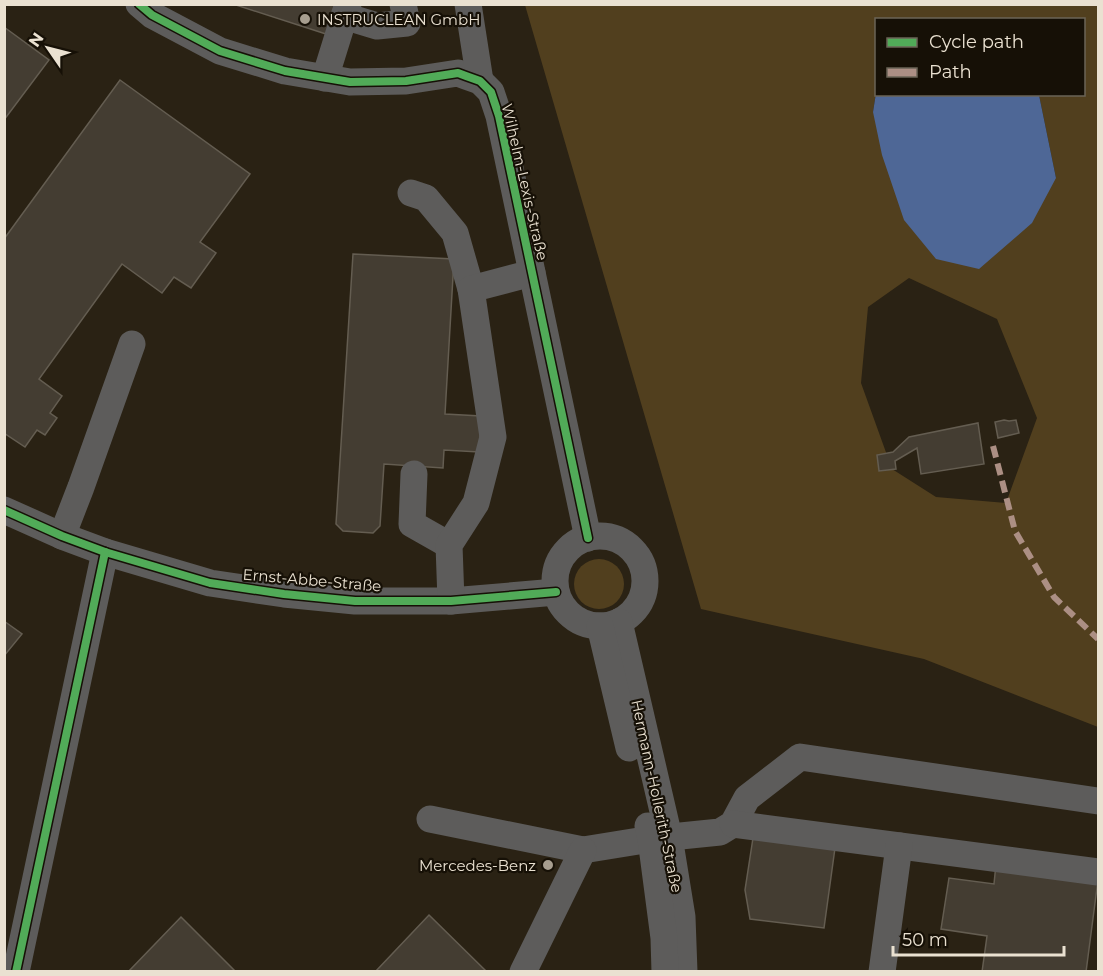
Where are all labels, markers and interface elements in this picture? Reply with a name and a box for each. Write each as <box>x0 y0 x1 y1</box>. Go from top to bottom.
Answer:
place label: INSTRUCLEAN GmbH <box>317 10 480 29</box>
marker: INSTRUCLEAN GmbH <box>298 12 312 26</box>
north arrow <box>18 18 78 78</box>
legend <box>875 18 1085 96</box>
text: N <box>25 29 48 50</box>
text: Cycle path <box>929 31 1024 53</box>
text: Path <box>929 61 972 83</box>
street label: Wilhelm-Lexis-Straße <box>498 102 552 262</box>
street label: Ernst-Abbe-Straße <box>242 564 382 596</box>
street label: Hermann-Hollerith-Straße <box>627 698 687 894</box>
place label: Mercedes-Benz <box>419 856 536 875</box>
marker: Mercedes-Benz <box>541 858 555 872</box>
scale bar <box>893 919 1064 957</box>
text: 50 m <box>902 929 948 951</box>

